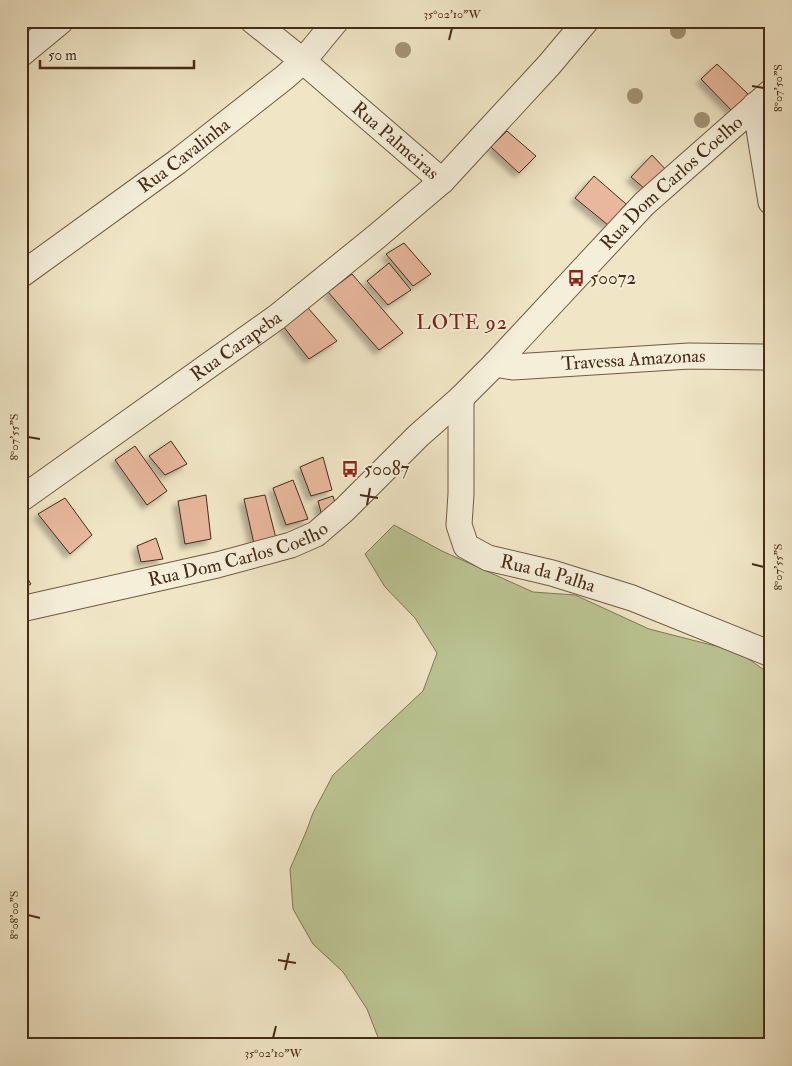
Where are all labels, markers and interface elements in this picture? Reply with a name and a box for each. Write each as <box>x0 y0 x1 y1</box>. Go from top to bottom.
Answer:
text: 35°02'10"W <box>423 7 481 22</box>
scale bar <box>40 38 194 70</box>
text: 50 m <box>48 46 77 65</box>
text: 8°07'50"S <box>771 64 786 112</box>
street label: Rua Palmeiras <box>347 96 444 185</box>
street label: Rua Dom Carlos Coelho <box>595 110 748 255</box>
street label: Rua Cavalinha <box>133 113 235 198</box>
place label: 50072 <box>590 266 636 290</box>
bus stop icon: 50072 <box>566 268 586 288</box>
street label: Rua Carapeba <box>186 305 287 387</box>
district label: LOTE 92 <box>416 310 508 335</box>
street label: Travessa Amazonas <box>561 344 706 376</box>
text: 8°07'55"S <box>7 413 22 461</box>
place label: 50087 <box>364 457 410 481</box>
bus stop icon: 50087 <box>340 459 360 479</box>
street label: Rua Dom Carlos Coelho <box>146 517 333 592</box>
text: 8°07'55"S <box>771 543 786 591</box>
street label: Rua da Palha <box>498 549 598 598</box>
text: 8°08'00"S <box>7 891 22 939</box>
text: 35°02'10"W <box>244 1046 302 1061</box>

